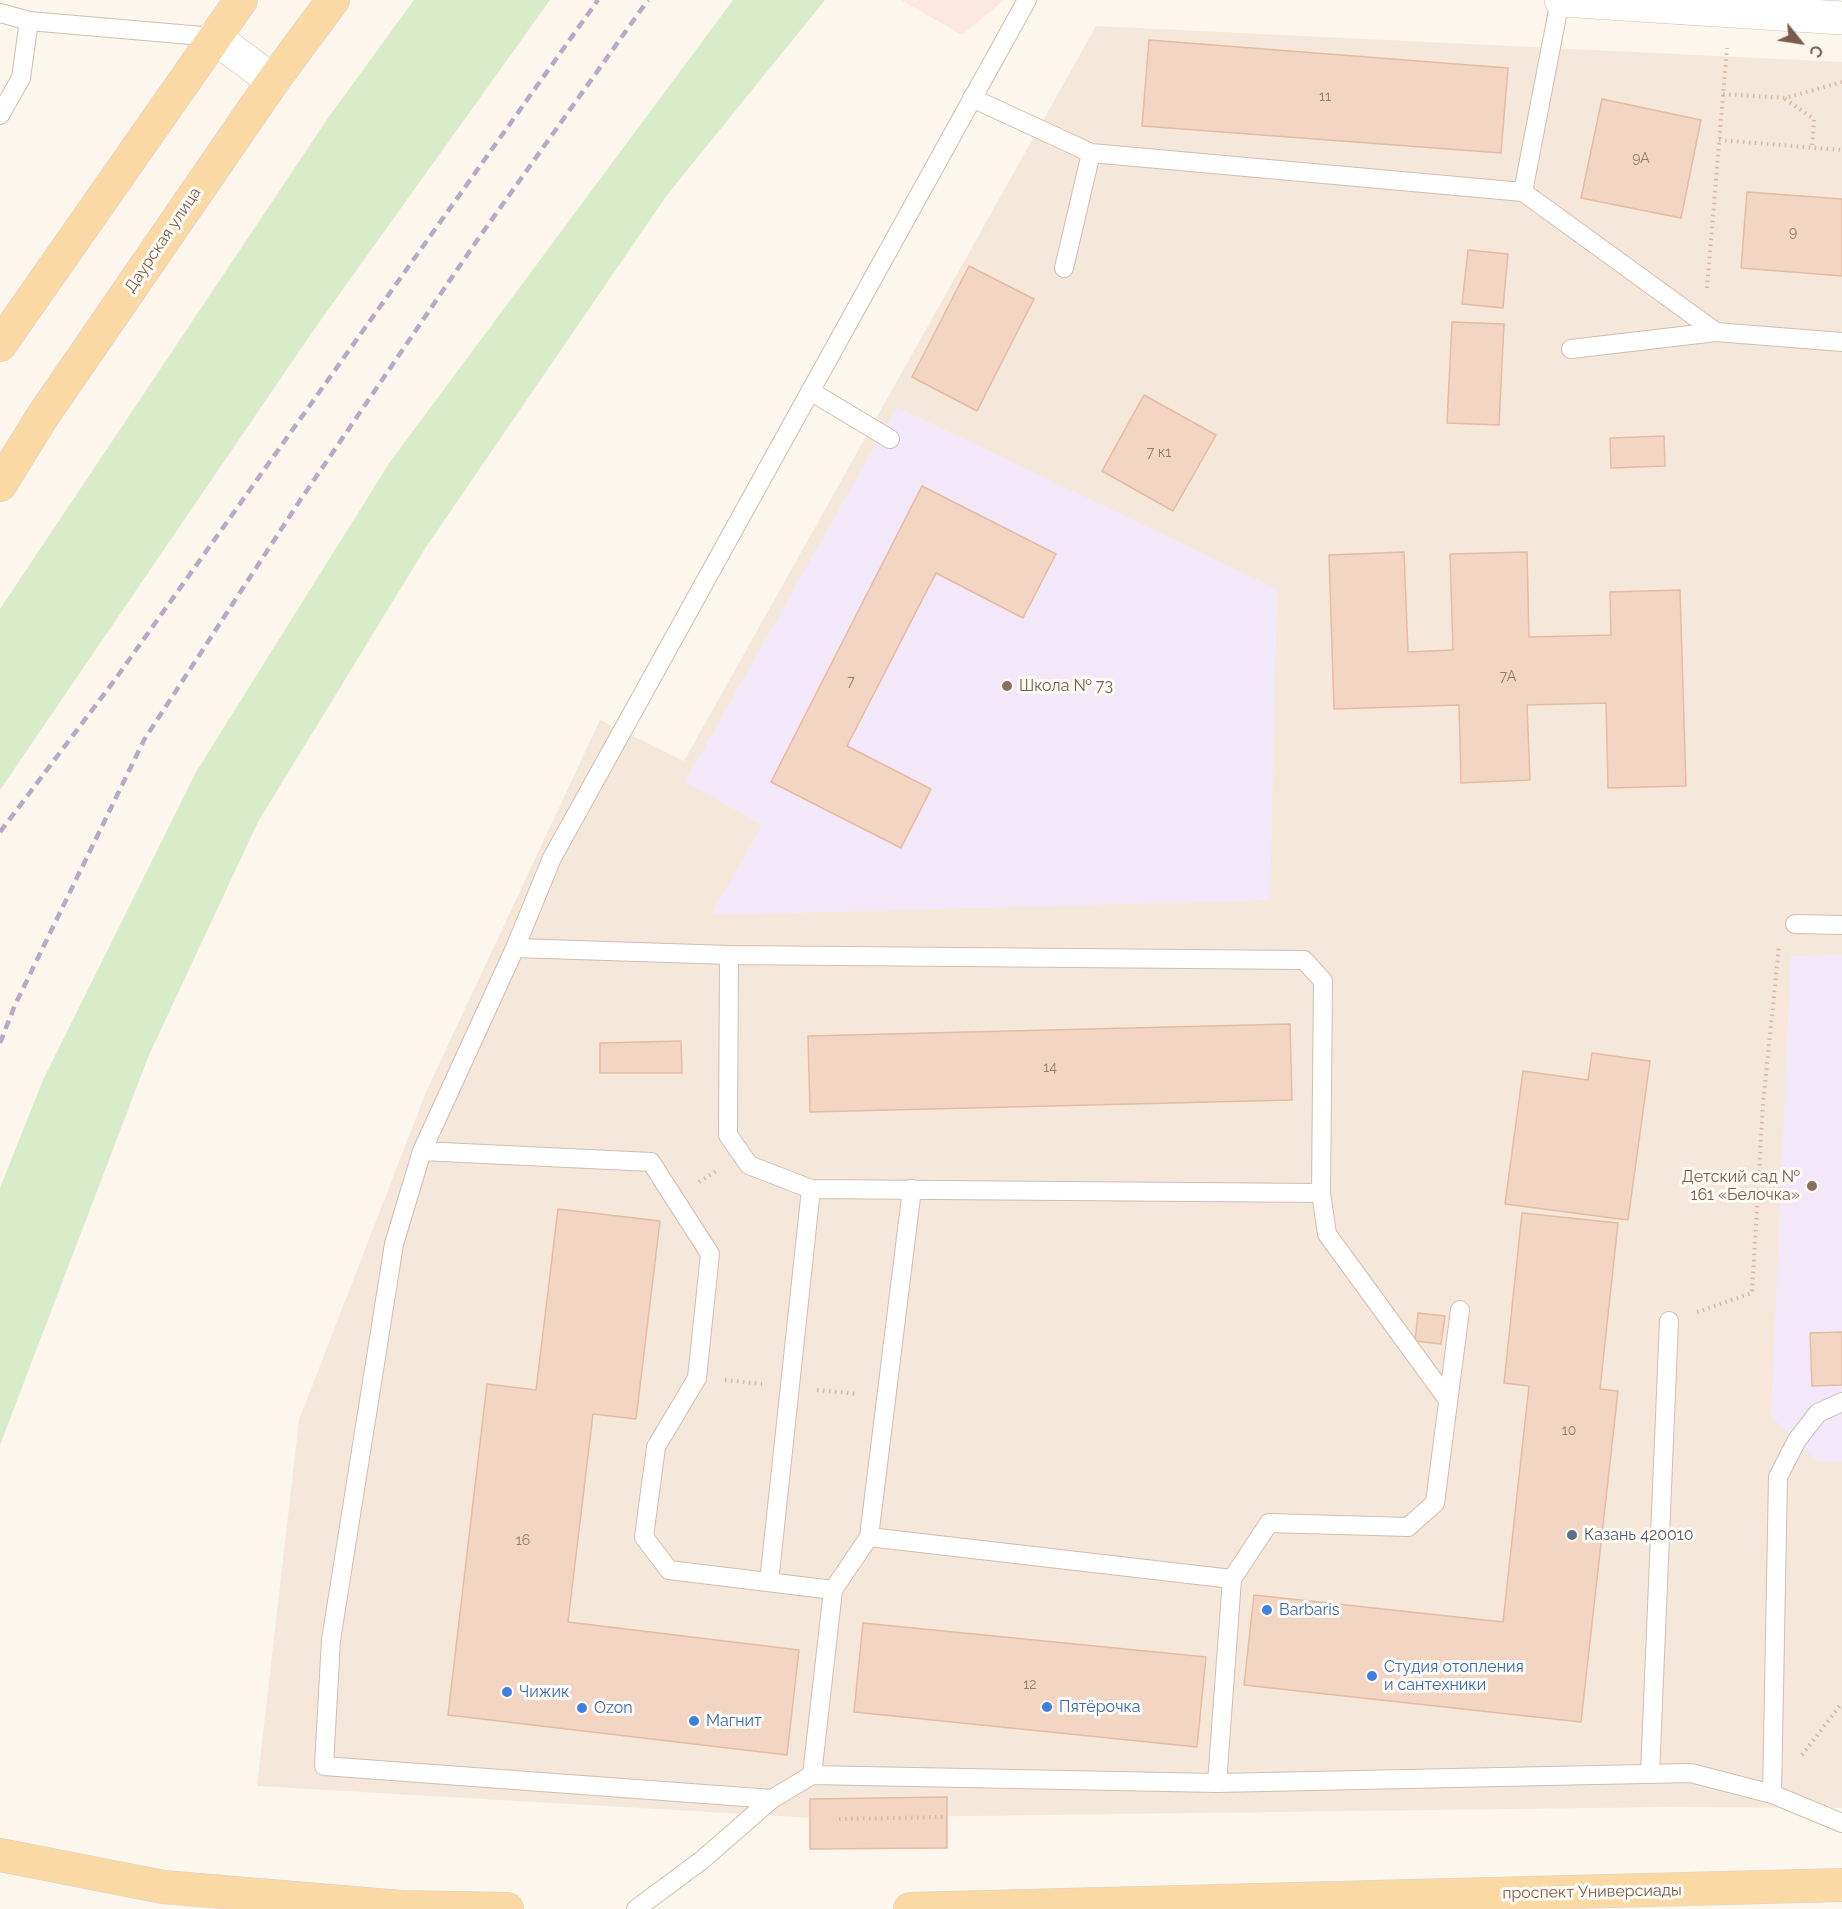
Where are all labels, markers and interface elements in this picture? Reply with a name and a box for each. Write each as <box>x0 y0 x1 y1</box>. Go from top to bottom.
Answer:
north arrow <box>1770 12 1830 72</box>
text: С <box>1805 42 1827 61</box>
house number: 11 <box>1319 89 1331 105</box>
house number: 9А <box>1632 151 1650 167</box>
street label: Даурская улица <box>121 184 205 296</box>
house number: 9 <box>1789 225 1797 241</box>
house number: 7 к1 <box>1147 445 1171 461</box>
house number: 7А <box>1500 669 1516 685</box>
house number: 7 <box>847 674 855 690</box>
place label: Школа № 73 <box>1019 676 1113 696</box>
marker: Школа № 73 <box>1000 679 1014 693</box>
house number: 14 <box>1043 1060 1057 1076</box>
place label: Детский сад № 161 «Белочка» <box>1682 1167 1800 1205</box>
marker: Детский сад № 161 «Белочка» <box>1805 1179 1819 1193</box>
house number: 10 <box>1562 1423 1576 1439</box>
place label: Казань 420010 <box>1584 1525 1693 1545</box>
marker: Казань 420010 <box>1565 1528 1579 1542</box>
house number: 16 <box>516 1533 530 1549</box>
place label: Barbaris <box>1279 1600 1339 1620</box>
marker: Barbaris <box>1260 1603 1274 1617</box>
place label: Студия отопления и сантехники <box>1384 1657 1524 1695</box>
marker: Студия отопления и сантехники <box>1365 1669 1379 1683</box>
house number: 12 <box>1023 1677 1037 1693</box>
place label: Чижик <box>519 1682 569 1702</box>
marker: Чижик <box>500 1685 514 1699</box>
place label: Пятёрочка <box>1059 1697 1140 1717</box>
place label: Ozon <box>594 1698 633 1718</box>
marker: Пятёрочка <box>1040 1700 1054 1714</box>
marker: Ozon <box>575 1701 589 1715</box>
place label: Магнит <box>706 1711 762 1731</box>
marker: Магнит <box>687 1714 701 1728</box>
street label: проспект Универсиады <box>1502 1881 1682 1903</box>

